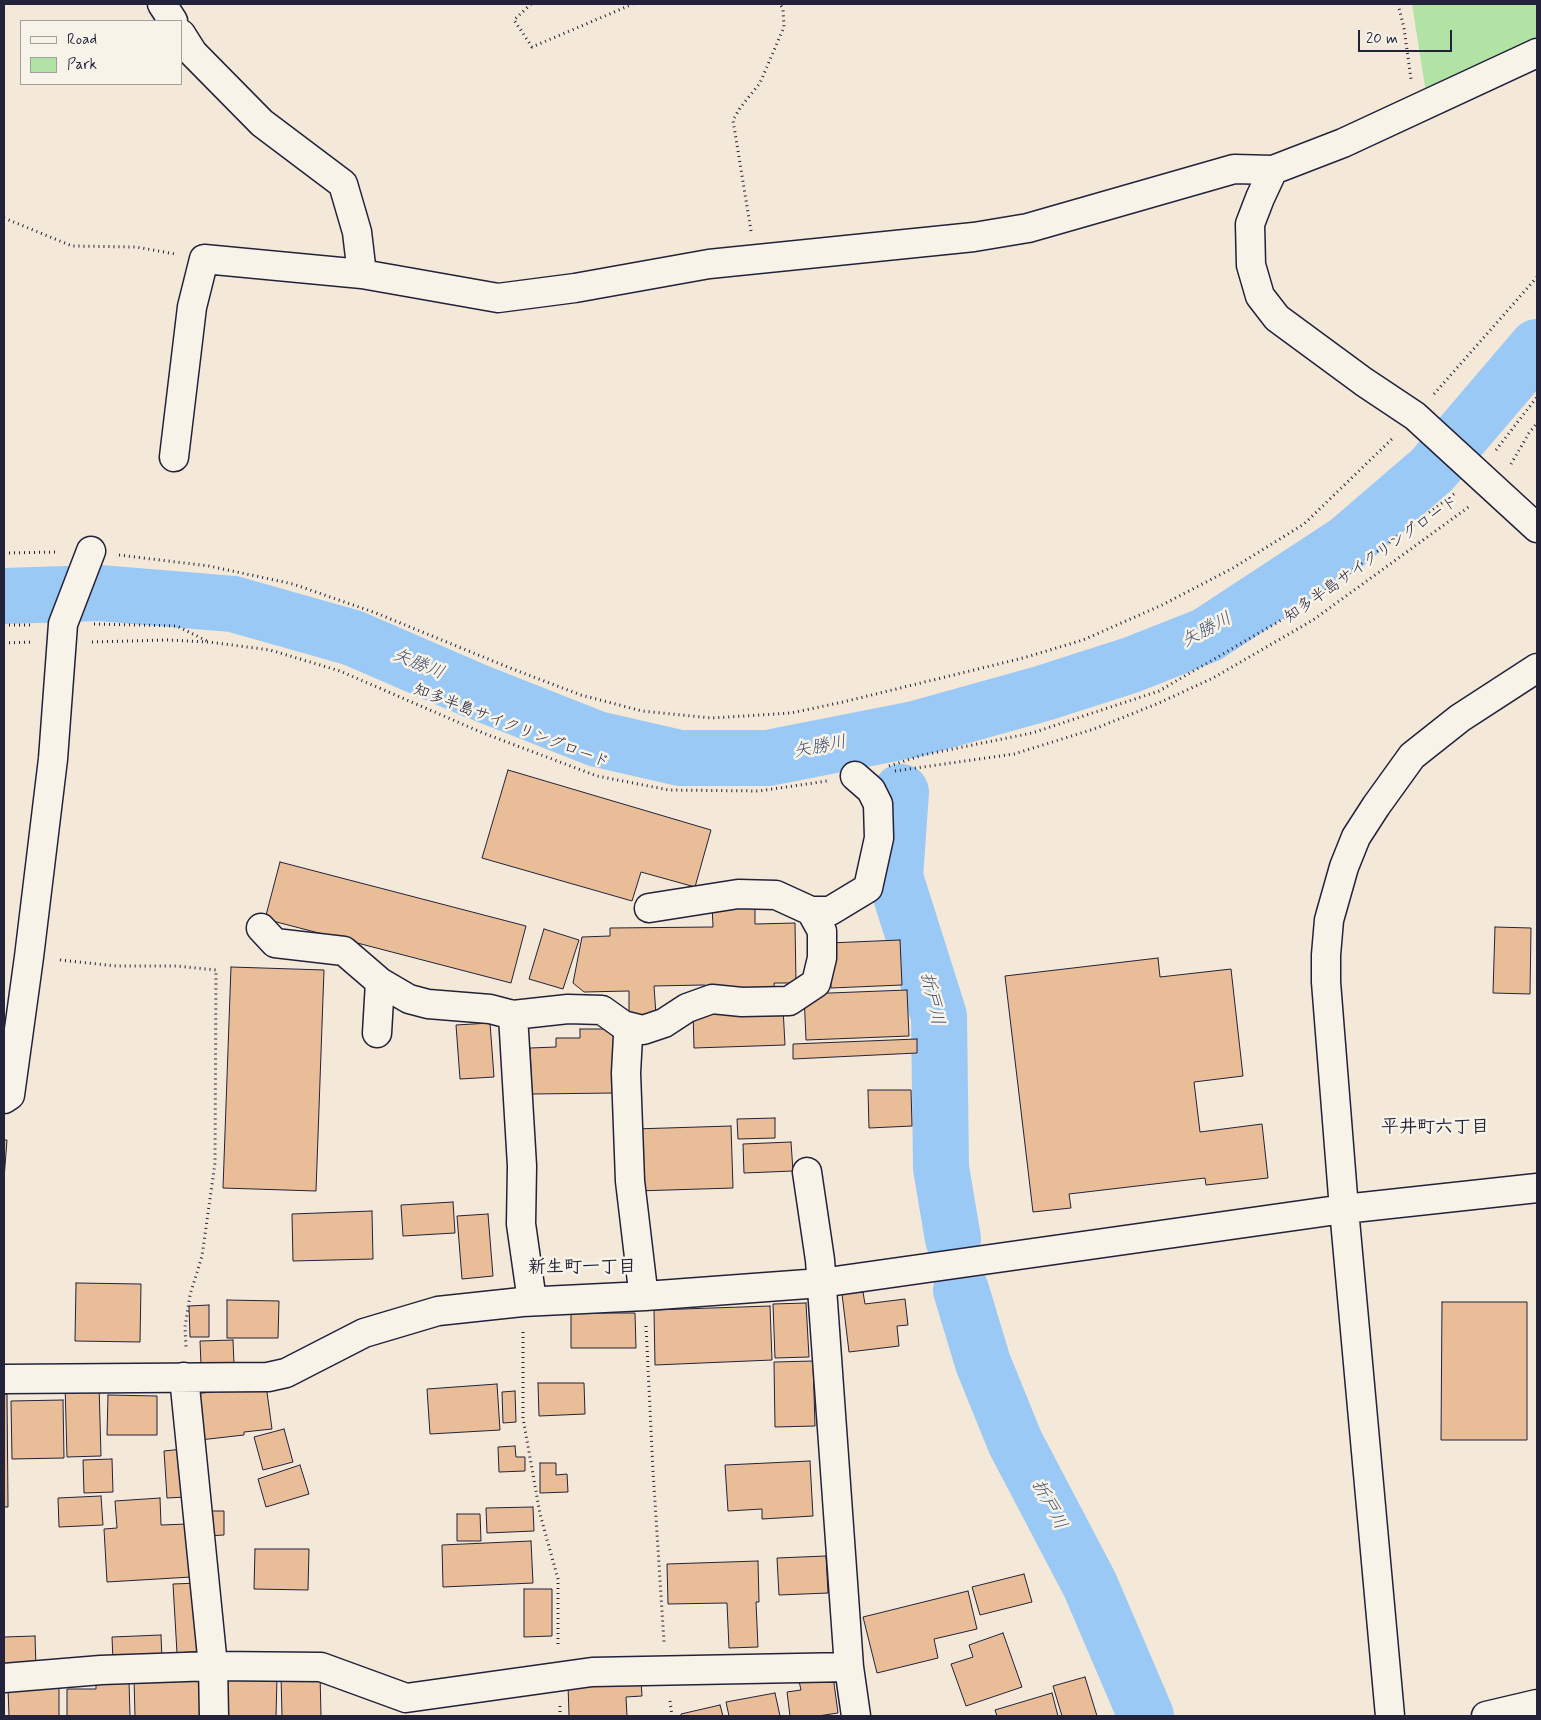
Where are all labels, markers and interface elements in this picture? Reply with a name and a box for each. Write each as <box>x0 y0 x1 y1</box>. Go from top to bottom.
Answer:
legend <box>20 20 182 85</box>
scale bar <box>1361 20 1455 52</box>
text: 20 m <box>1366 29 1398 49</box>
text: Road <box>67 30 97 50</box>
text: Park <box>67 55 97 75</box>
street label: 知多半島サイクリングロード <box>1281 492 1463 628</box>
water label: 矢勝川 <box>1178 609 1236 653</box>
water label: 矢勝川 <box>389 645 447 685</box>
street label: 知多半島サイクリングロード <box>410 681 612 773</box>
water label: 矢勝川 <box>791 732 849 764</box>
water label: 折戸川 <box>914 970 948 1028</box>
district label: 平井町六丁目 <box>1381 1117 1489 1139</box>
district label: 新生町一丁目 <box>528 1257 636 1279</box>
water label: 折戸川 <box>1026 1476 1070 1534</box>

